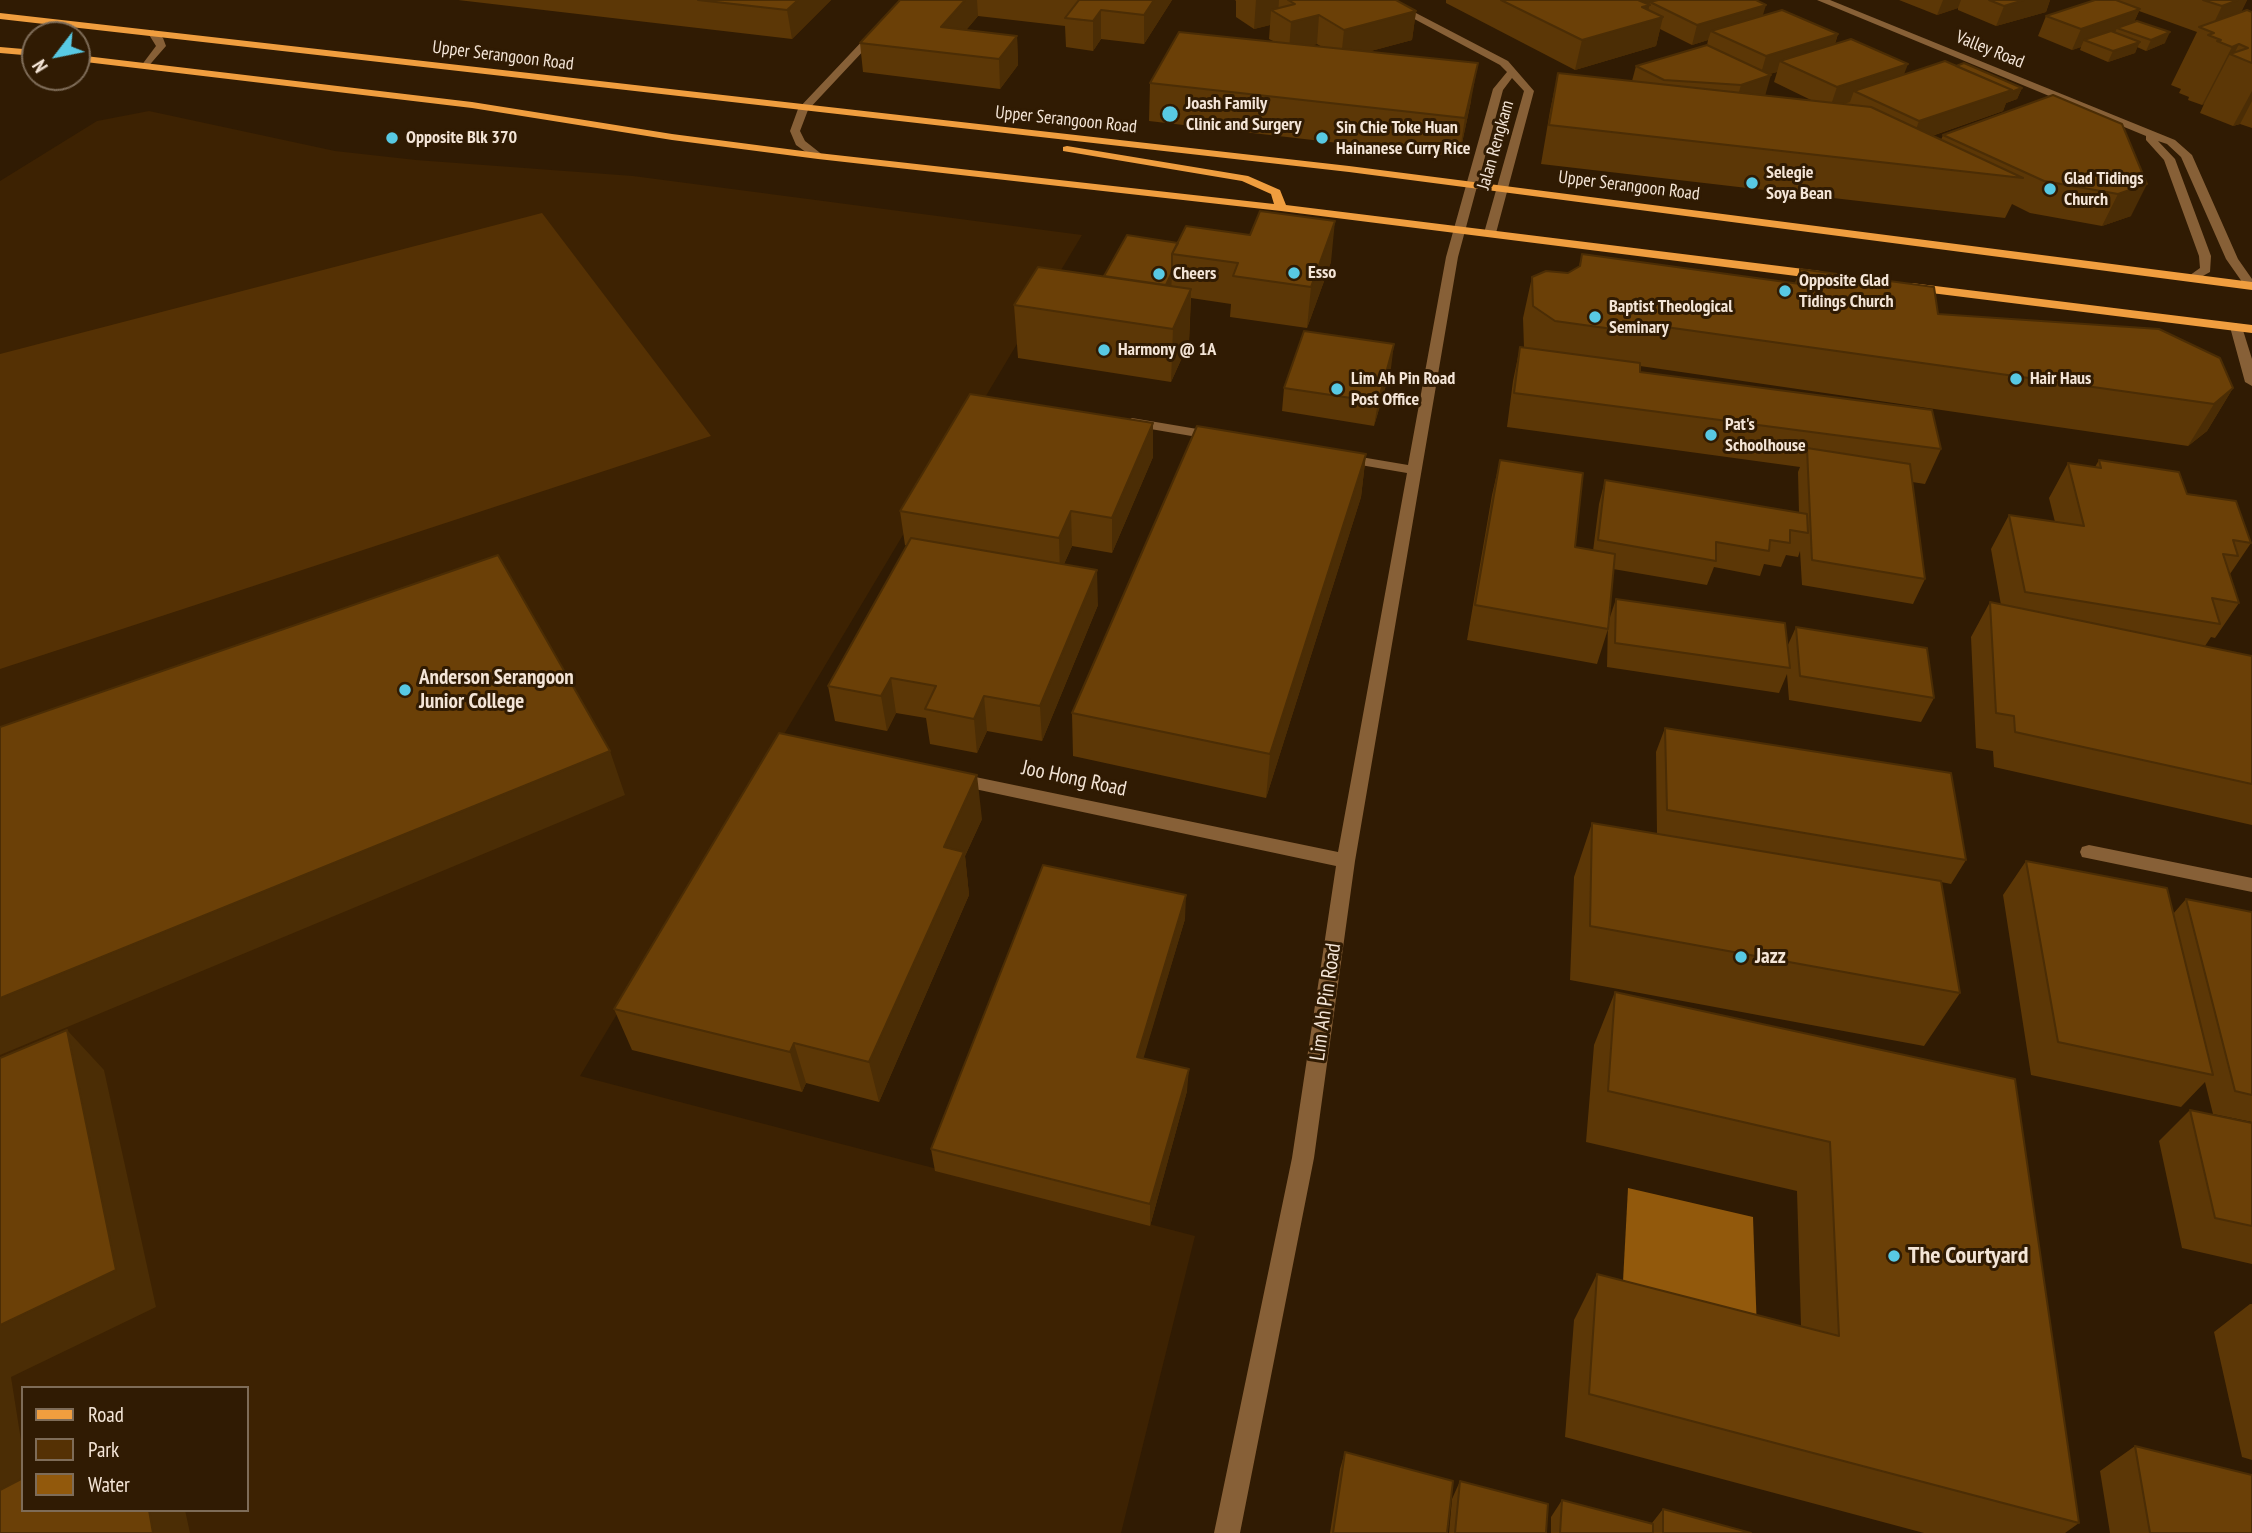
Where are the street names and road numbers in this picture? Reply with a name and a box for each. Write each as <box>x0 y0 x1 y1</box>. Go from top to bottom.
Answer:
street label: Valley Road <box>1953 27 2027 73</box>
street label: Upper Serangoon Road <box>431 37 575 75</box>
street label: Jalan Rengkam <box>1473 98 1519 192</box>
street label: Upper Serangoon Road <box>994 102 1138 138</box>
street label: Upper Serangoon Road <box>1557 167 1701 205</box>
street label: Joo Hong Road <box>1019 756 1129 802</box>
street label: Lim Ah Pin Road <box>1305 942 1347 1062</box>

